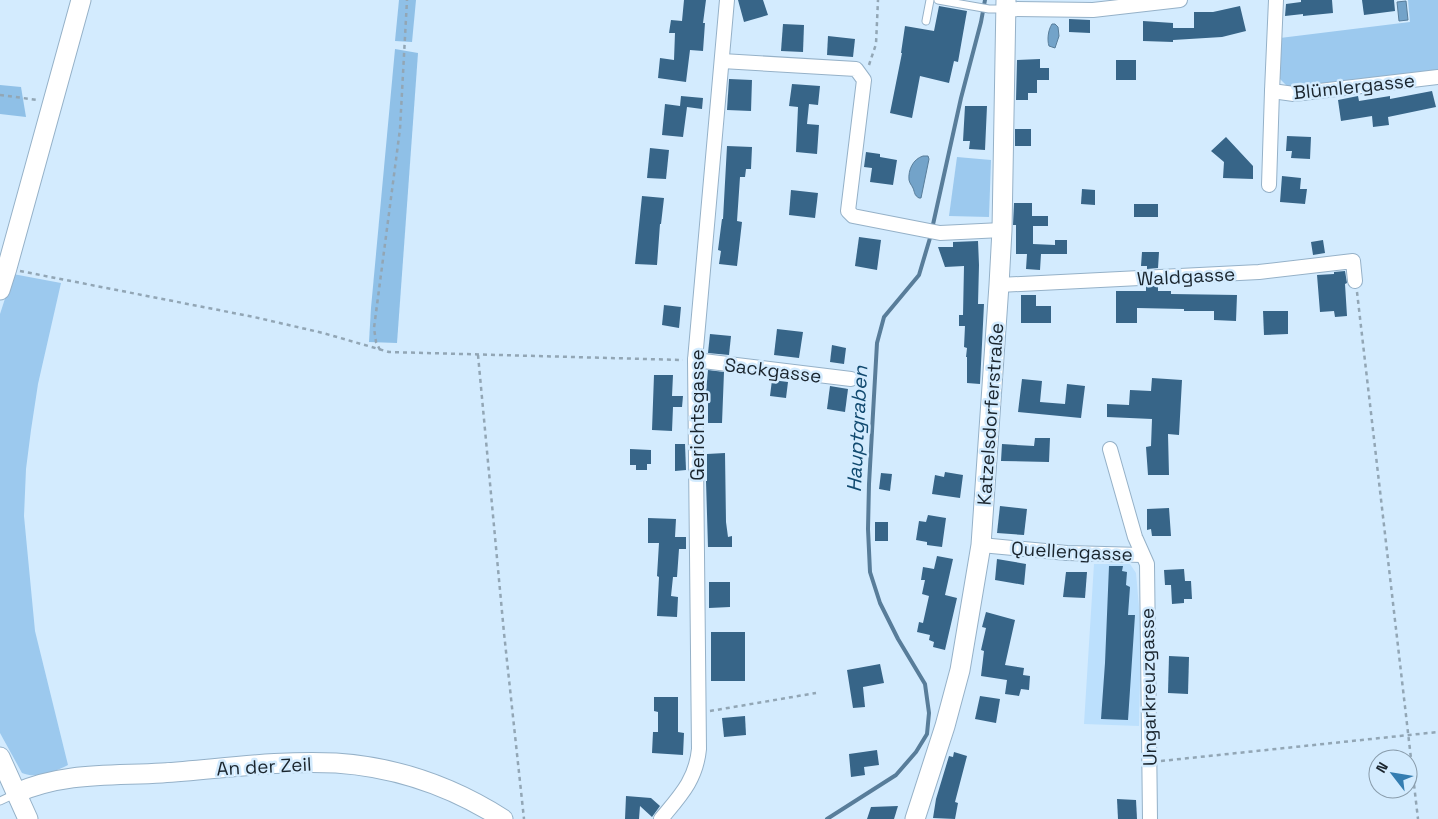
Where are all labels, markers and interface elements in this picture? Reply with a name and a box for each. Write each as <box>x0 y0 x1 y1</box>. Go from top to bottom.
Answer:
street label: Blümlergasse <box>1292 68 1416 105</box>
street label: Waldgasse <box>1136 261 1236 292</box>
street label: Katzelsdorferstraße <box>972 322 1009 506</box>
street label: Gerichtsgasse <box>685 349 710 481</box>
street label: Sackgasse <box>723 352 823 389</box>
water label: Hauptgraben <box>841 364 873 493</box>
street label: Quellengasse <box>1010 536 1134 567</box>
street label: Ungarkreuzgasse <box>1135 608 1162 766</box>
north arrow <box>1368 749 1418 799</box>
street label: An der Zeil <box>216 752 312 781</box>
text: N <box>1372 759 1392 776</box>

